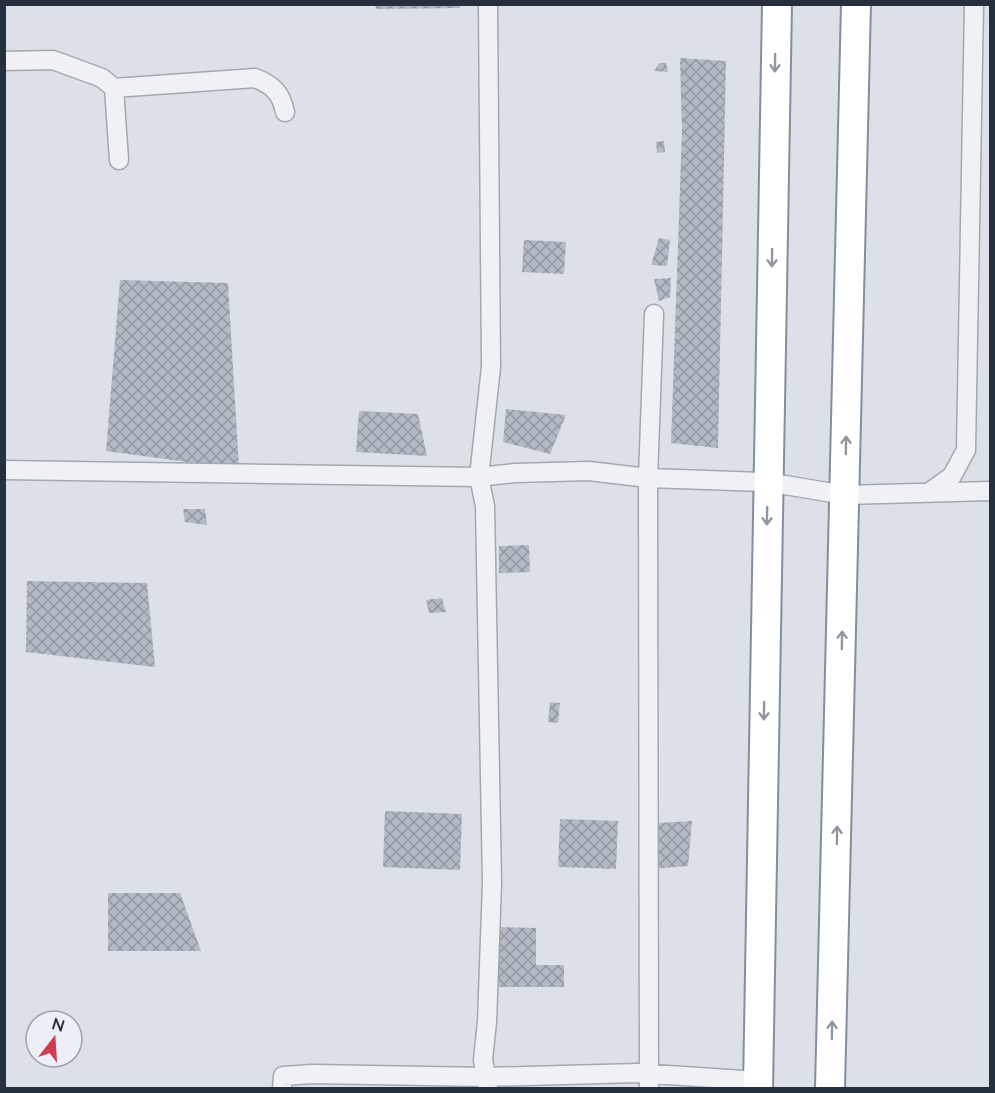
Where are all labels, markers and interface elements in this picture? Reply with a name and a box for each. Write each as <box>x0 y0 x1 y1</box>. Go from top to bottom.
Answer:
one-way arrow <box>770 52 781 72</box>
one-way arrow <box>766 247 777 267</box>
one-way arrow <box>841 436 852 456</box>
one-way arrow <box>761 505 773 525</box>
one-way arrow <box>836 631 847 651</box>
one-way arrow <box>758 700 770 720</box>
one-way arrow <box>831 826 842 846</box>
north arrow <box>24 1009 84 1069</box>
text: N <box>50 1013 67 1035</box>
one-way arrow <box>826 1021 837 1041</box>

